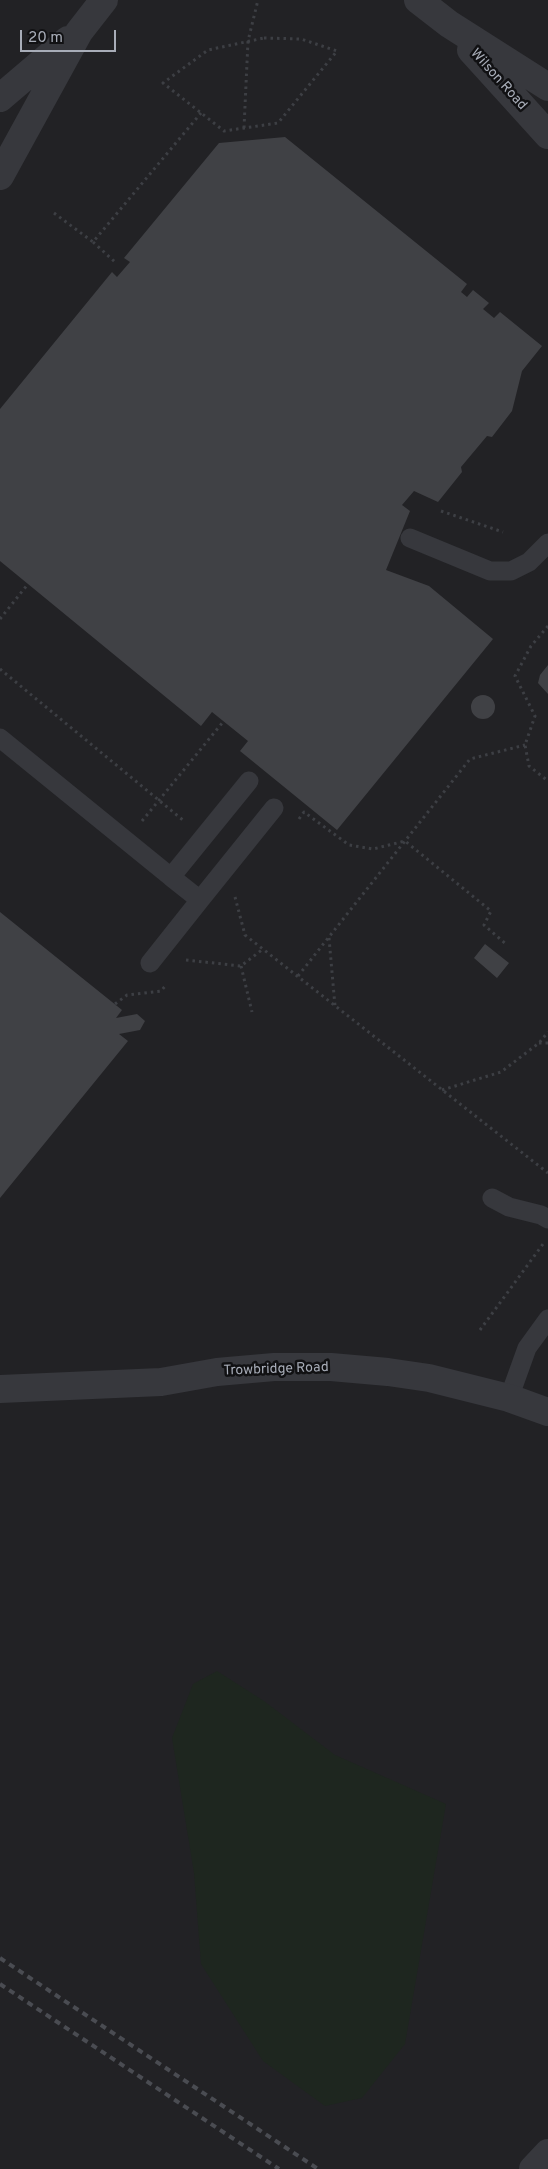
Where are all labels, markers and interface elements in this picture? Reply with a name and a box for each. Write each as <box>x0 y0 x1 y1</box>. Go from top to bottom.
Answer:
scale bar <box>22 20 119 52</box>
text: 20 m <box>28 29 63 48</box>
street label: Wilson Road <box>466 46 530 114</box>
street label: Trowbridge Road <box>223 1360 329 1380</box>

